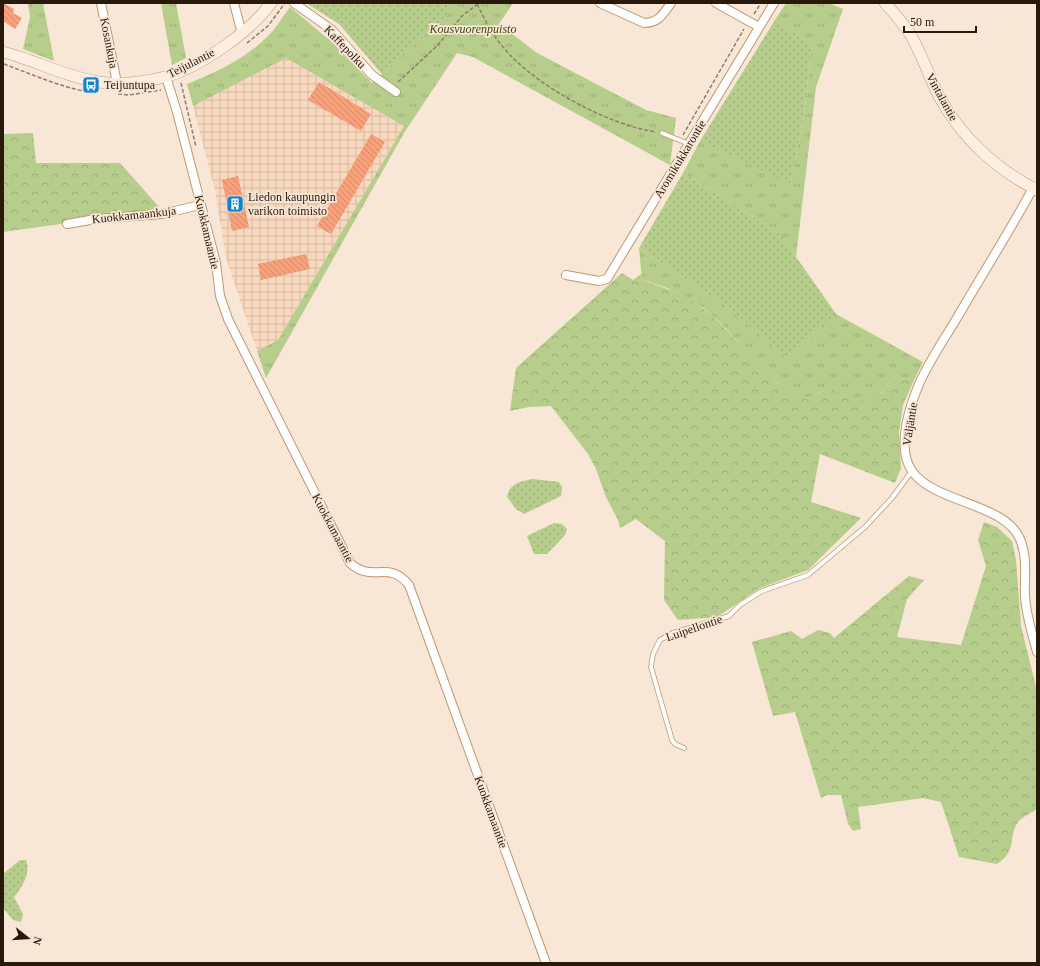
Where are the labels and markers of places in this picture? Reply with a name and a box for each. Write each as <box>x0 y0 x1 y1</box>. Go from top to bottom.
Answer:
bus stop icon: Teijuntupa <box>81 75 101 95</box>
place label: Teijuntupa <box>104 78 156 92</box>
place label: Liedon kaupungin varikon toimisto <box>248 190 336 218</box>
building icon: Liedon kaupungin varikon toimisto <box>225 194 245 214</box>

